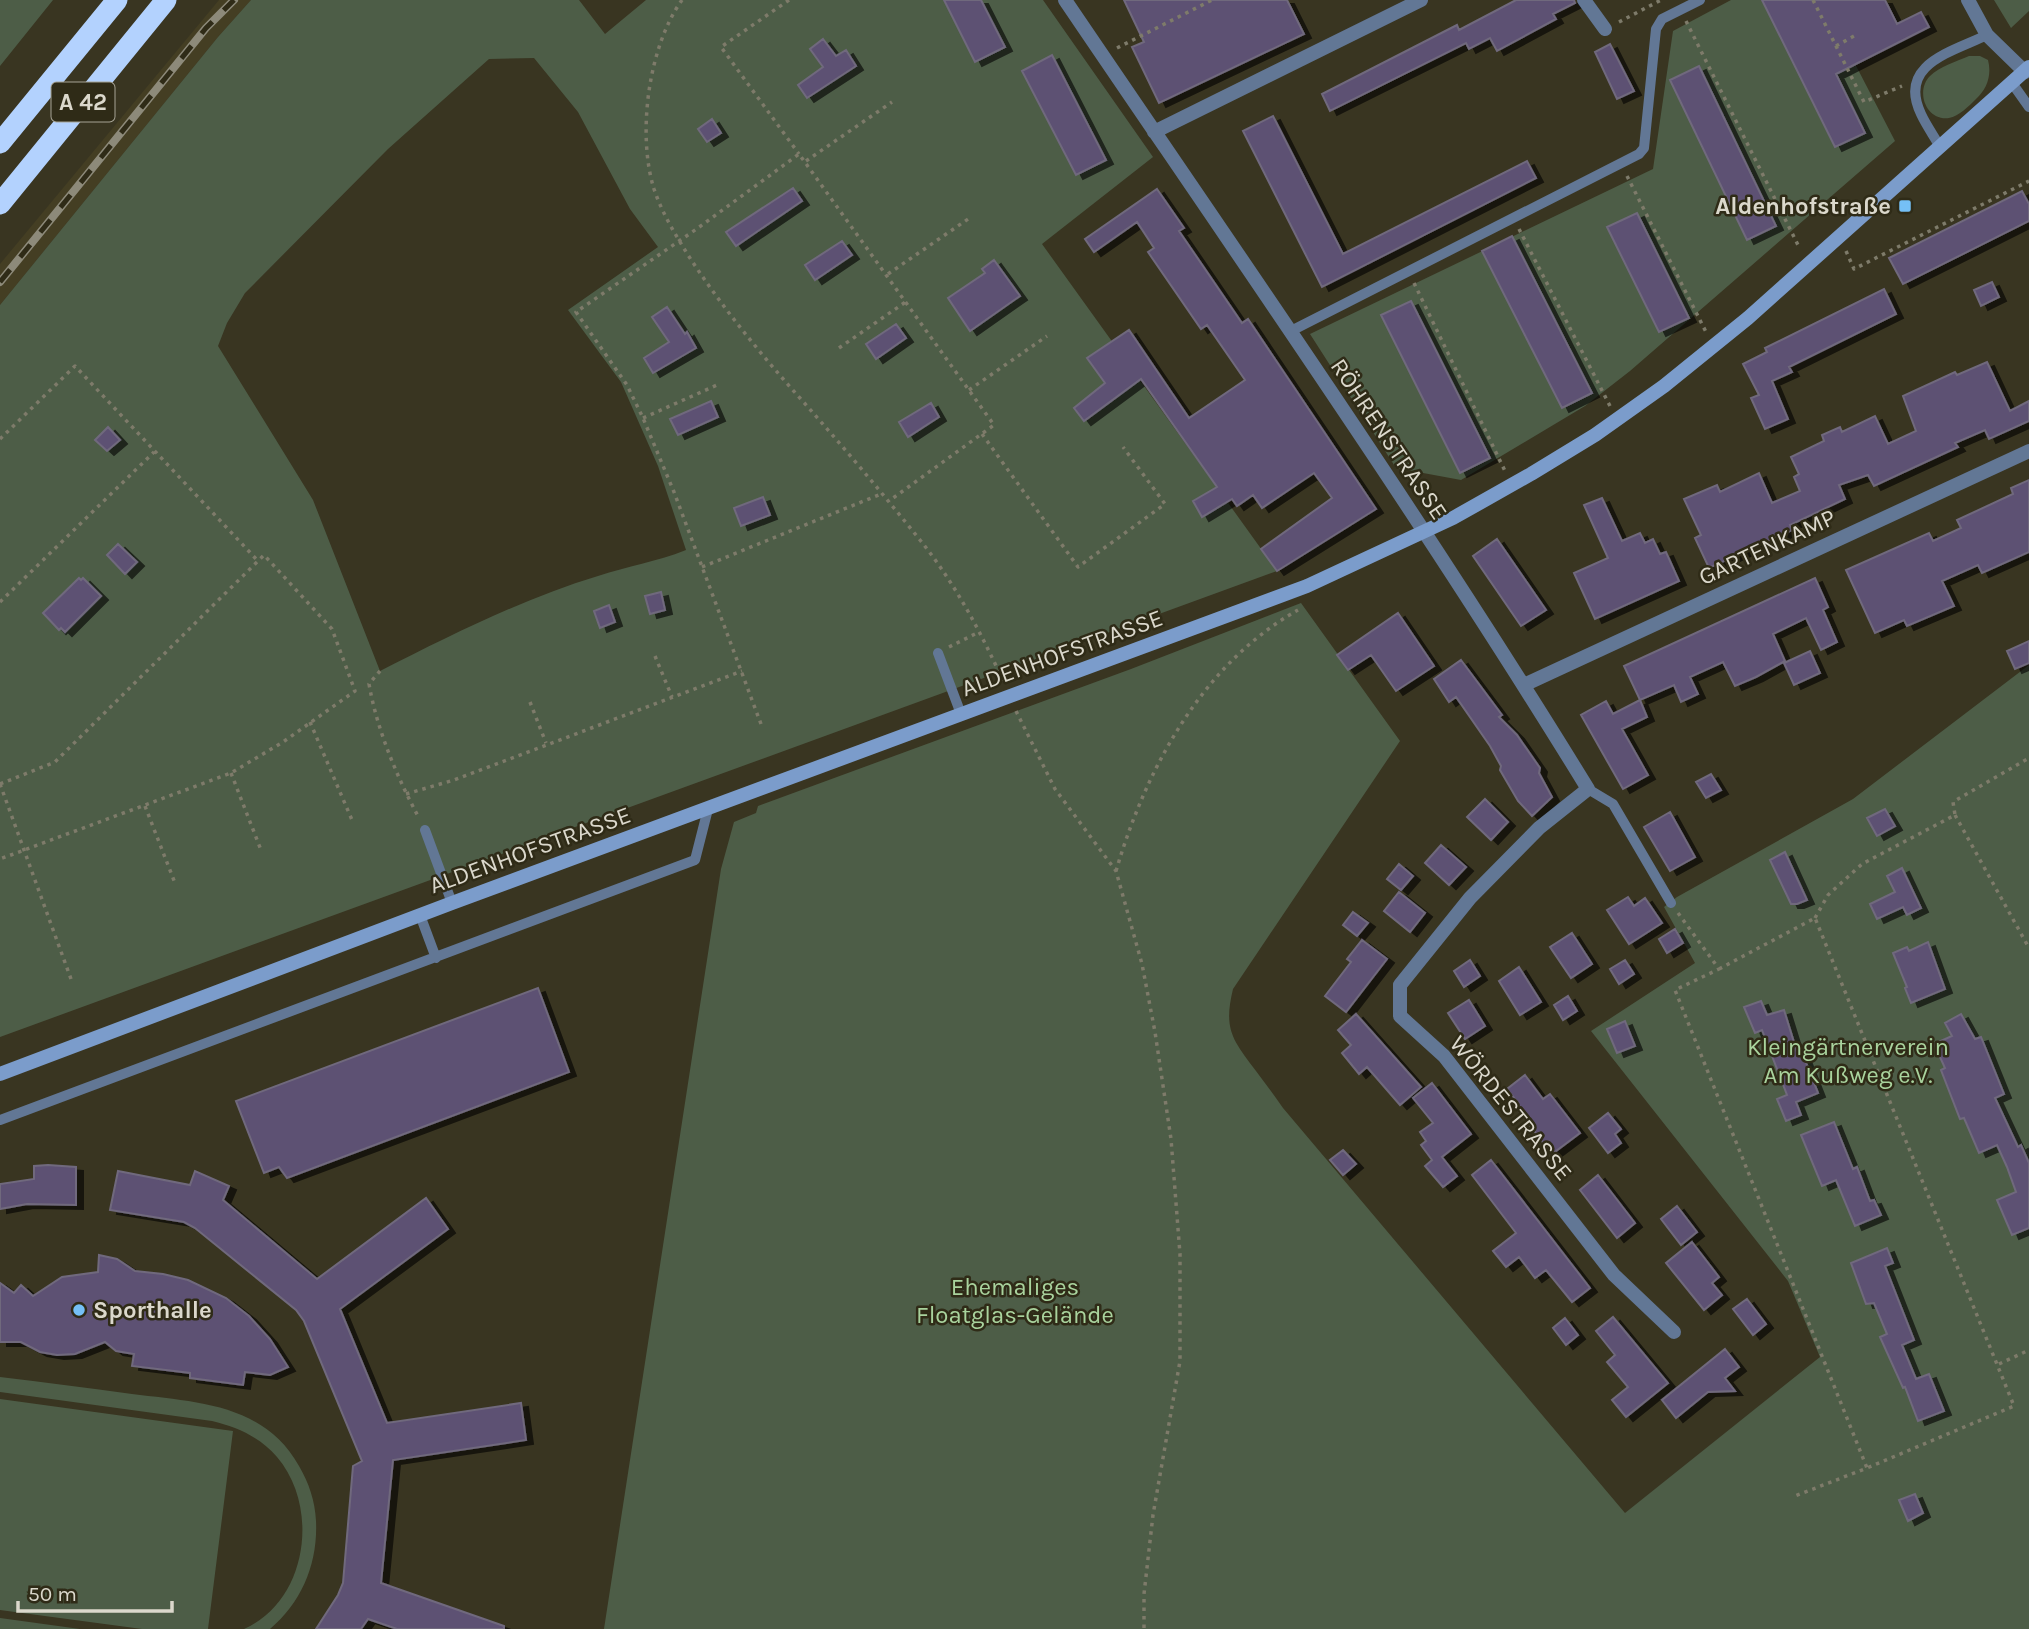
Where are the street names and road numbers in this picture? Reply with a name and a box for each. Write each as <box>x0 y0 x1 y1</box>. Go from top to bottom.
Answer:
road number: A 42 <box>52 82 114 122</box>
street label: RÖHRENSTRASSE <box>1325 353 1453 525</box>
street label: GARTENKAMP <box>1694 503 1840 591</box>
street label: ALDENHOFSTRASSE <box>957 604 1167 702</box>
street label: ALDENHOFSTRASSE <box>425 801 635 899</box>
street label: WÖRDESTRASSE <box>1444 1030 1578 1186</box>

